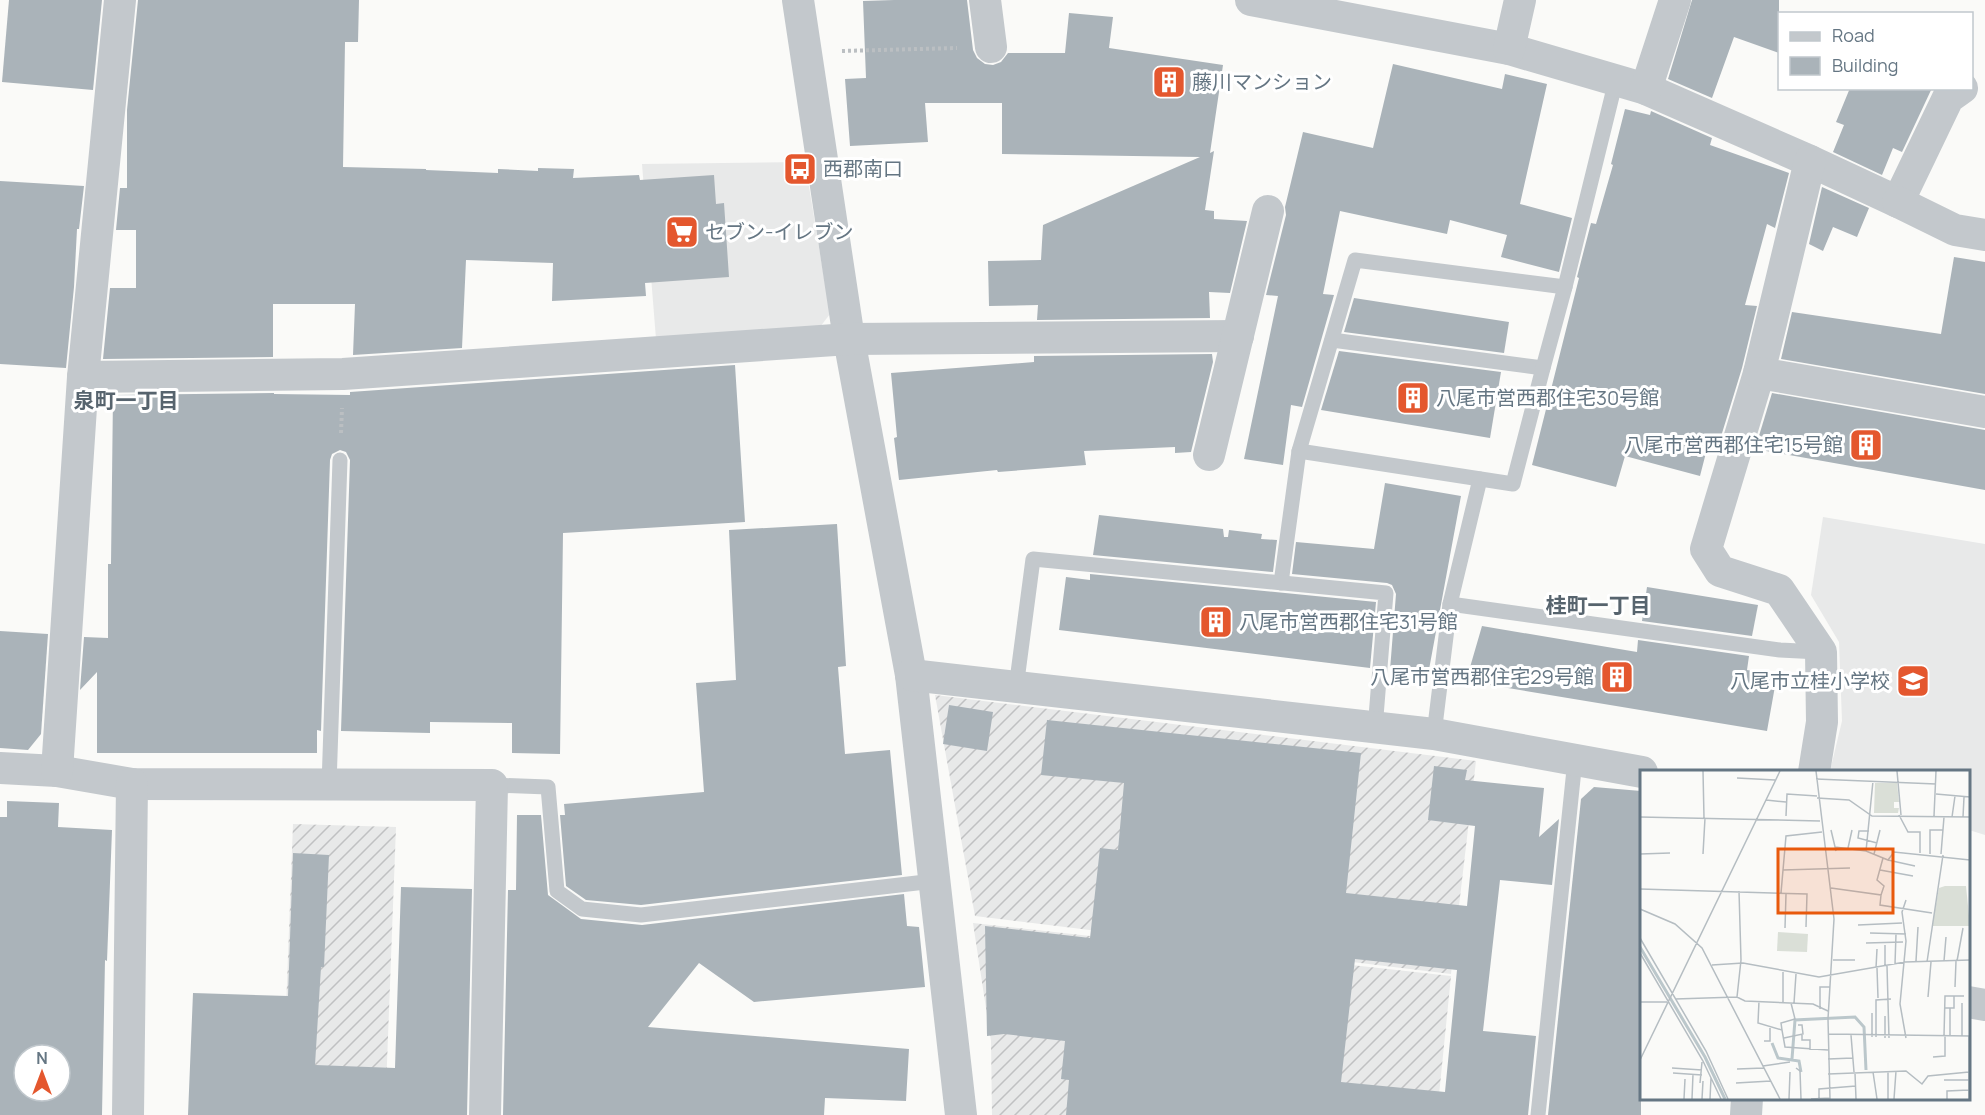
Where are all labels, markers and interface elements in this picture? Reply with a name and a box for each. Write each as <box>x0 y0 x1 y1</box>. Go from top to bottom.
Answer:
legend <box>1778 12 1973 90</box>
text: Road <box>1832 23 1875 47</box>
text: Building <box>1832 53 1898 77</box>
building icon: 藤川マンション <box>1151 64 1187 100</box>
place label: 藤川マンション <box>1192 68 1332 95</box>
bus stop icon: 西郡南口 <box>782 151 818 187</box>
place label: 西郡南口 <box>823 155 903 182</box>
supermarket icon: セブン-イレブン <box>664 214 700 250</box>
place label: セブン-イレブン <box>705 218 853 245</box>
building icon: 八尾市営西郡住宅30号館 <box>1395 380 1431 416</box>
place label: 八尾市営西郡住宅30号館 <box>1436 384 1659 411</box>
district label: 泉町一丁目 <box>74 386 179 414</box>
building icon: 八尾市営西郡住宅15号館 <box>1848 427 1884 463</box>
place label: 八尾市営西郡住宅15号館 <box>1624 431 1843 458</box>
district label: 桂町一丁目 <box>1546 591 1651 619</box>
building icon: 八尾市営西郡住宅31号館 <box>1198 604 1234 640</box>
place label: 八尾市営西郡住宅31号館 <box>1239 608 1458 635</box>
building icon: 八尾市営西郡住宅29号館 <box>1599 659 1635 695</box>
place label: 八尾市営西郡住宅29号館 <box>1370 663 1594 690</box>
school or university icon: 八尾市立桂小学校 <box>1895 663 1931 699</box>
place label: 八尾市立桂小学校 <box>1730 667 1890 694</box>
inset map <box>1640 770 1970 1100</box>
north arrow <box>12 1043 72 1103</box>
text: N <box>36 1047 48 1069</box>

